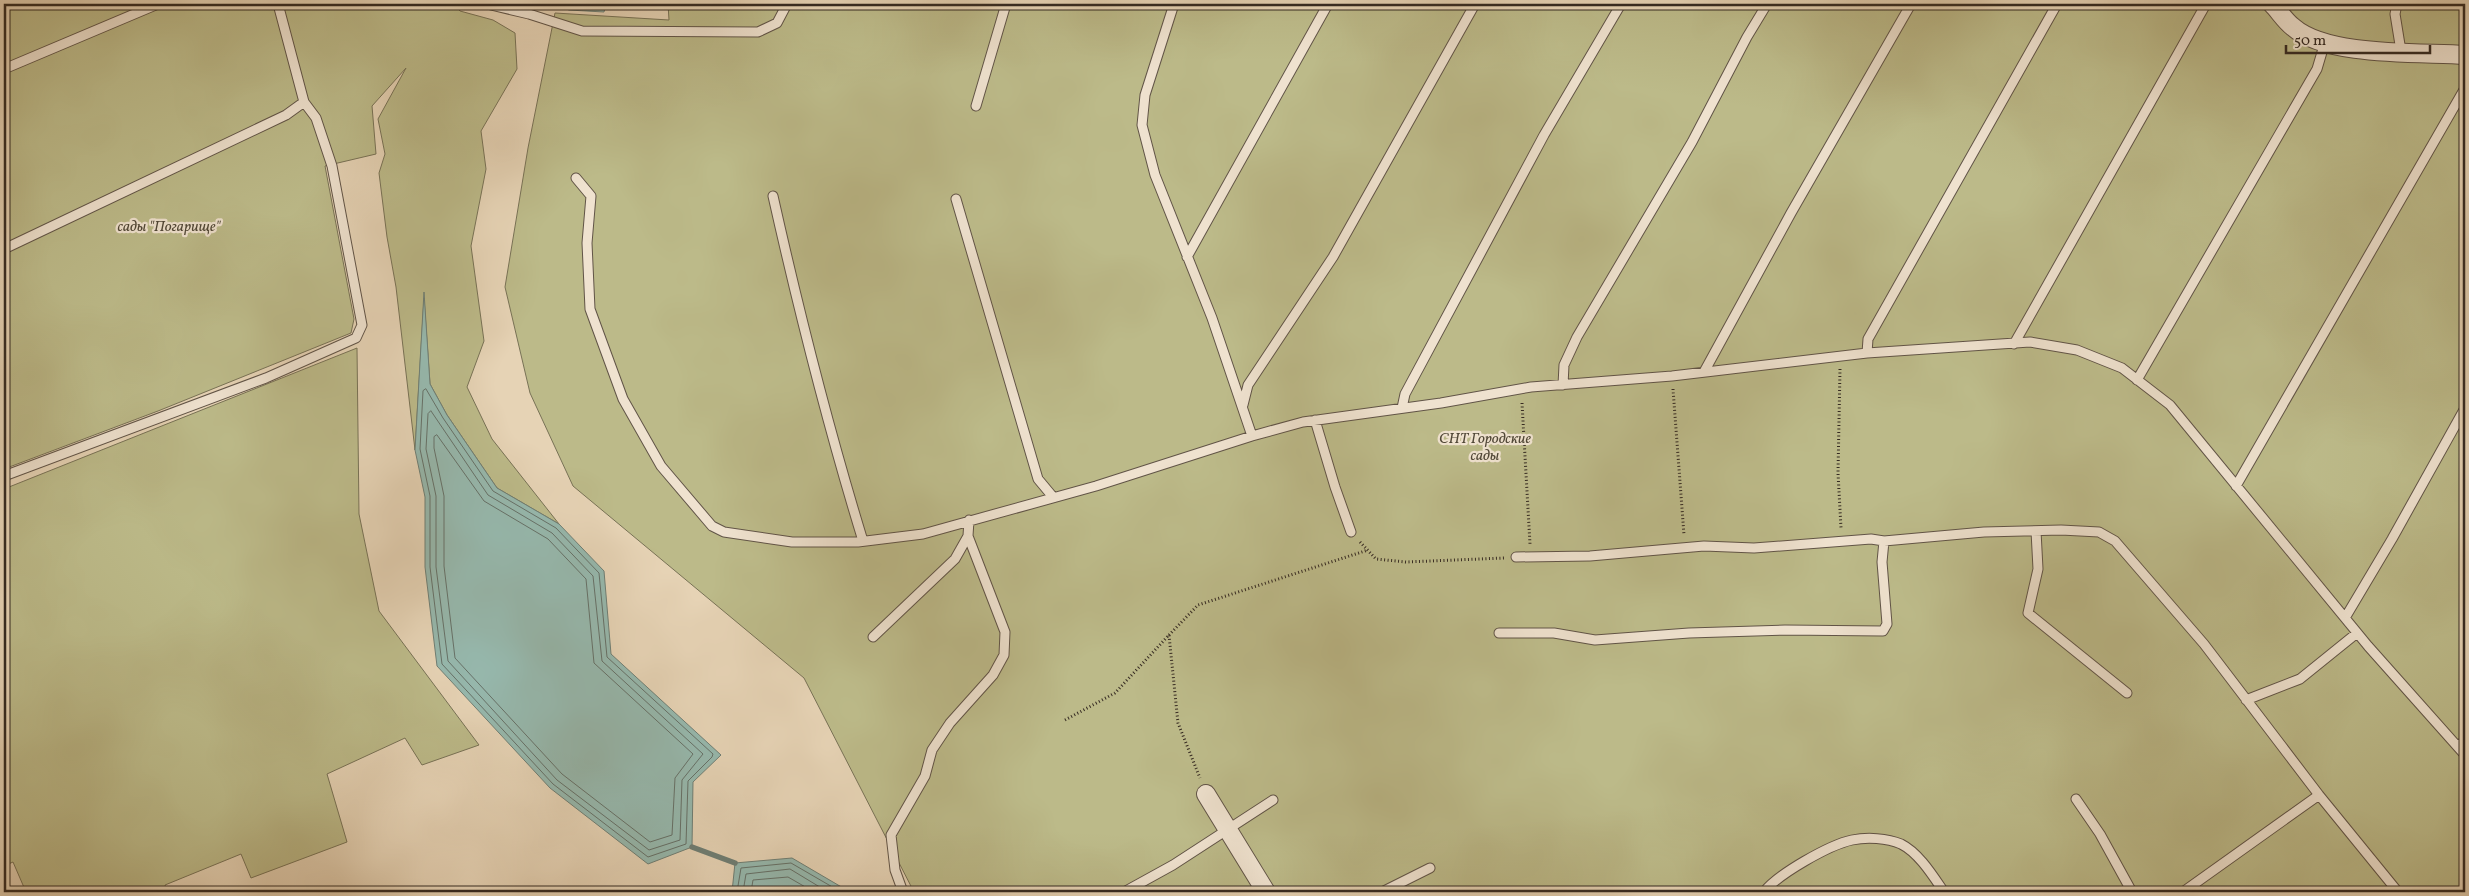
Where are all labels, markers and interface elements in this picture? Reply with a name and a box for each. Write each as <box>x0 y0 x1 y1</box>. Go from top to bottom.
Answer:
scale bar <box>2286 22 2430 54</box>
text: 50 m <box>2294 31 2326 52</box>
park label: сады "Погарище" <box>118 217 221 238</box>
park label: СНТ Городские сады <box>1439 429 1531 467</box>

